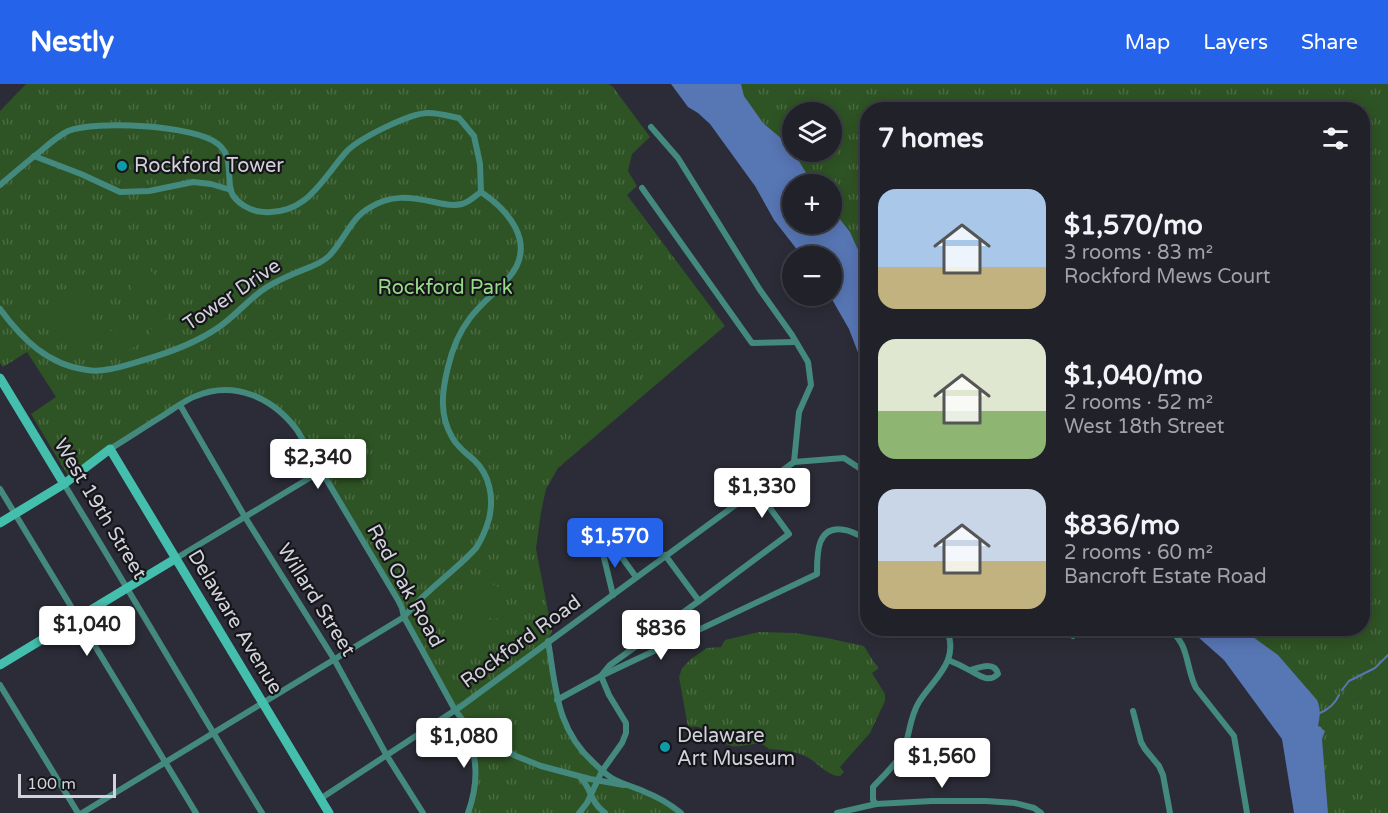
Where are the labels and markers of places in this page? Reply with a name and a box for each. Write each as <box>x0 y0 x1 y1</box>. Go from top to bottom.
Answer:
place label: Rockford Tower <box>134 154 284 178</box>
marker: Rockford Tower <box>115 159 129 173</box>
pin: $2,340 <box>269 439 367 490</box>
pin: $1,330 <box>713 468 811 519</box>
pin: $1,570 <box>566 518 664 569</box>
pin: $1,040 <box>38 606 136 657</box>
pin: $836 <box>625 610 697 661</box>
pin: $1,080 <box>415 718 513 769</box>
place label: Delaware Art Museum <box>677 724 795 771</box>
pin: $1,560 <box>893 738 991 789</box>
marker: Delaware Art Museum <box>658 740 672 754</box>

